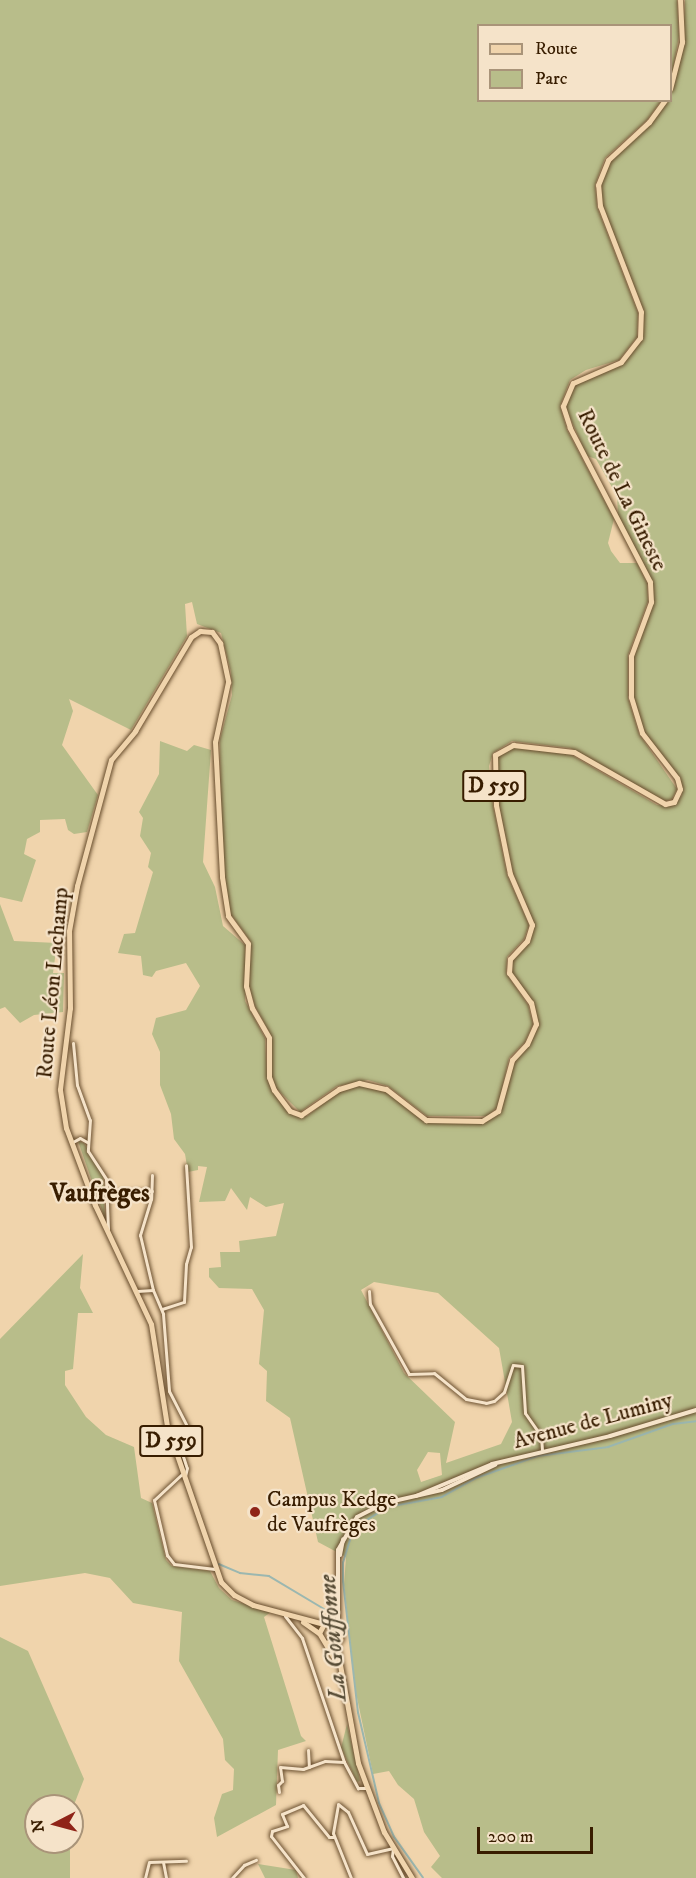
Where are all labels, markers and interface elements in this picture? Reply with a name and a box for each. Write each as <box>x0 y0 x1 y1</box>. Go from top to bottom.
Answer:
legend <box>477 24 672 102</box>
text: Route <box>535 38 578 60</box>
text: Parc <box>535 68 567 90</box>
street label: Route de La Gineste <box>571 405 673 575</box>
road number: D 559 <box>461 768 527 804</box>
street label: Route Léon Lachamp <box>31 886 75 1080</box>
district label: Vaufrèges <box>50 1178 150 1210</box>
street label: Avenue de Luminy <box>511 1387 675 1455</box>
road number: D 559 <box>138 1423 204 1459</box>
place label: Campus Kedge de Vaufrèges <box>267 1486 396 1538</box>
marker: Campus Kedge de Vaufrèges <box>248 1505 262 1519</box>
water label: La Gouffonne <box>314 1574 354 1702</box>
north arrow <box>24 1794 84 1854</box>
scale bar <box>480 1815 596 1853</box>
text: N <box>27 1818 49 1833</box>
text: 200 m <box>488 1826 534 1848</box>

